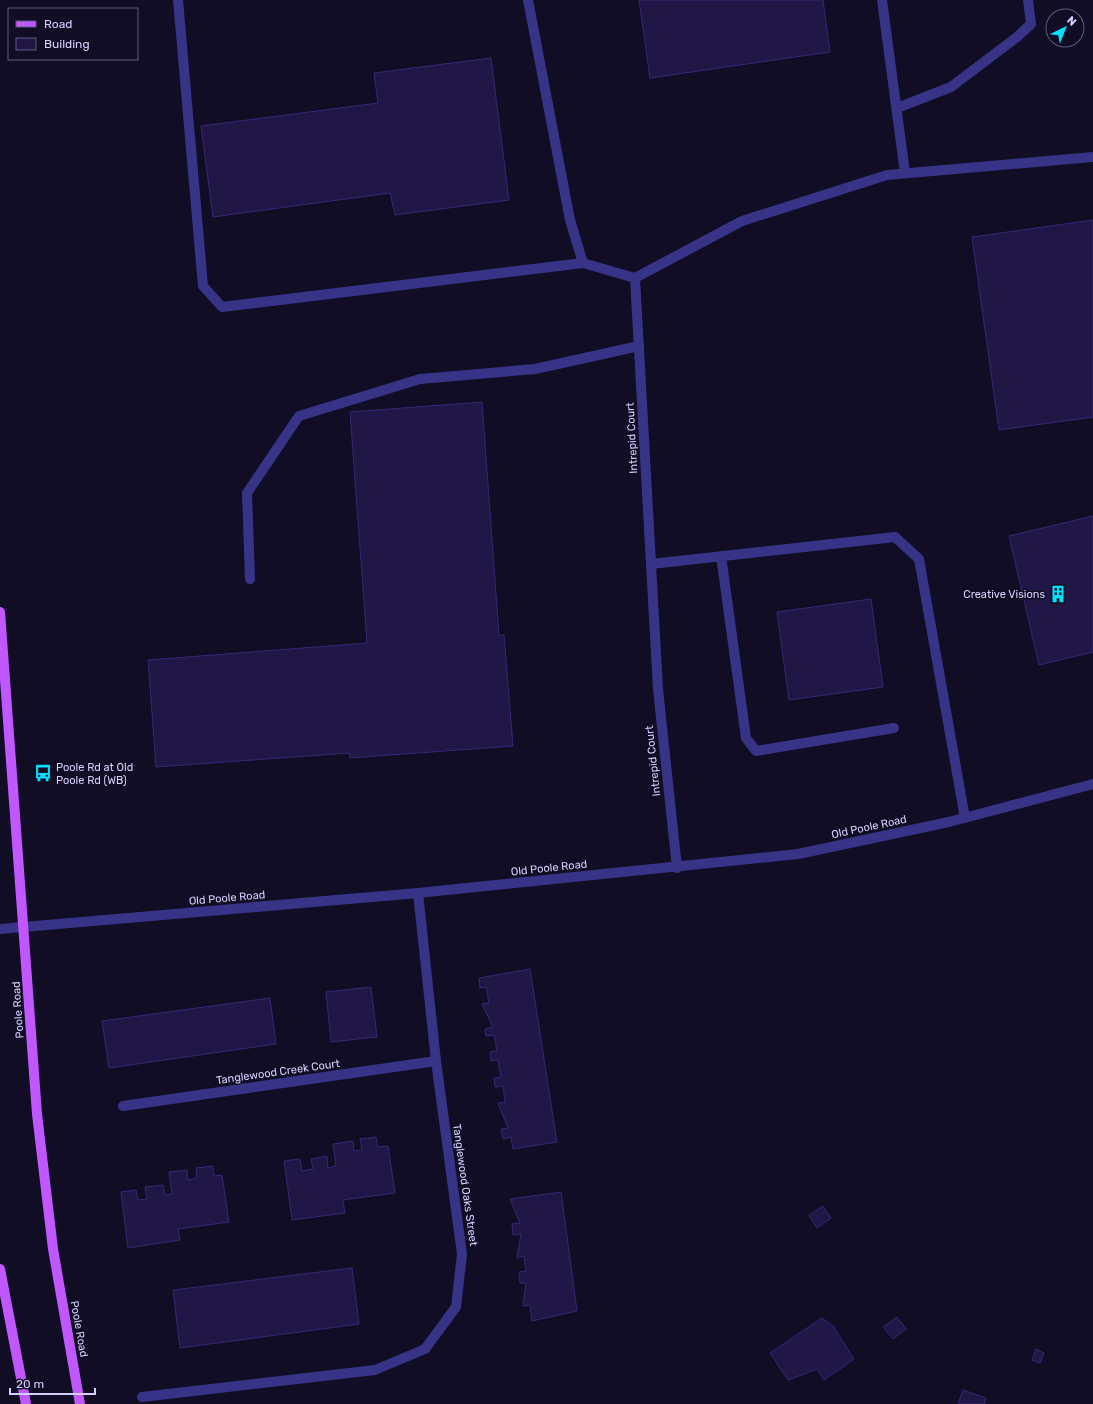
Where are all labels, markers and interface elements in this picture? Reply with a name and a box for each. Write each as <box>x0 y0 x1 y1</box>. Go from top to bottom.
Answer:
legend <box>8 8 138 60</box>
north arrow <box>1045 8 1085 48</box>
text: N <box>1064 14 1079 29</box>
text: Road <box>44 17 72 31</box>
text: Building <box>44 37 90 51</box>
street label: Intrepid Court <box>624 401 640 474</box>
building icon: Creative Visions <box>1048 584 1068 604</box>
place label: Creative Visions <box>963 588 1045 601</box>
street label: Intrepid Court <box>643 724 663 797</box>
place label: Poole Rd at Old Poole Rd (WB) <box>56 761 133 787</box>
bus stop icon: Poole Rd at Old Poole Rd (WB) <box>33 763 53 783</box>
street label: Old Poole Road <box>830 813 908 841</box>
street label: Old Poole Road <box>510 858 588 878</box>
street label: Old Poole Road <box>188 888 266 908</box>
street label: Poole Road <box>10 981 26 1039</box>
street label: Tanglewood Creek Court <box>215 1057 341 1087</box>
street label: Tanglewood Oaks Street <box>450 1123 480 1248</box>
street label: Poole Road <box>68 1300 90 1358</box>
scale bar <box>10 1370 95 1396</box>
text: 20 m <box>16 1377 44 1391</box>

